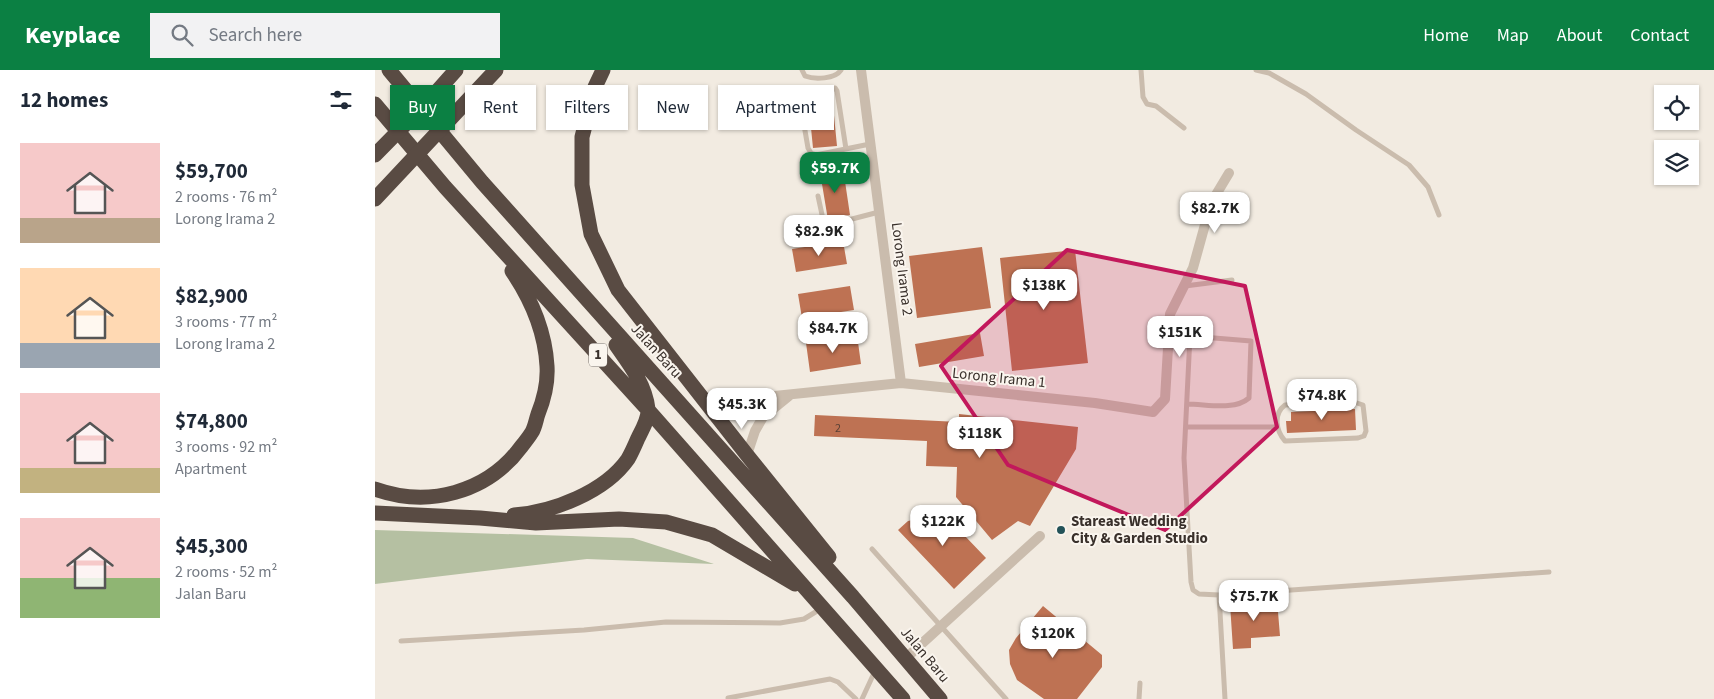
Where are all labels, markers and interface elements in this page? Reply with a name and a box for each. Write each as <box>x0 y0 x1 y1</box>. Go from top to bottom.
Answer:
search box <box>150 13 500 58</box>
text: Keyplace <box>25 18 120 53</box>
icon: search <box>168 21 196 49</box>
text: Search here <box>208 22 302 49</box>
text: Home <box>1423 23 1469 48</box>
text: Map <box>1497 23 1529 48</box>
text: About <box>1557 23 1602 48</box>
text: Contact <box>1630 23 1689 48</box>
text: 12 homes <box>20 85 108 115</box>
chip: Buy <box>390 85 455 130</box>
chip: Rent <box>465 85 536 130</box>
chip: Filters <box>546 85 628 130</box>
chip: New <box>638 85 708 130</box>
chip: Apartment <box>718 85 834 130</box>
map controls <box>1654 85 1699 185</box>
button: locate <box>1654 85 1699 130</box>
icon: filters <box>327 86 355 114</box>
button: layers <box>1654 140 1699 185</box>
pin: $59.7K <box>794 152 876 194</box>
text: $59,700 <box>175 156 248 186</box>
text: $59.7K <box>811 157 859 179</box>
icon: home <box>60 163 120 223</box>
text: 2 rooms · 76 m² <box>175 186 277 208</box>
pin: $82.7K <box>1174 191 1256 234</box>
text: $82.7K <box>1191 197 1239 219</box>
text: Lorong Irama 2 <box>175 208 275 230</box>
pin: $82.9K <box>778 214 860 257</box>
text: $82.9K <box>795 220 843 242</box>
street label: Lorong Irama 2 <box>886 221 918 317</box>
pin: $138K <box>1009 268 1079 311</box>
text: $138K <box>1022 274 1066 296</box>
text: $82,900 <box>175 281 248 311</box>
icon: home <box>60 288 120 348</box>
text: 3 rooms · 77 m² <box>175 311 277 333</box>
pin: $84.7K <box>792 312 874 354</box>
pin: $151K <box>1145 316 1215 358</box>
text: $84.7K <box>809 317 857 339</box>
street label: Jalan Baru <box>626 319 686 383</box>
text: $151K <box>1158 321 1202 343</box>
text: Lorong Irama 2 <box>175 333 275 355</box>
road number: 1 <box>589 344 607 366</box>
street label: Lorong Irama 1 <box>951 363 1047 393</box>
pin: $74.8K <box>1281 378 1363 421</box>
text: $74.8K <box>1298 384 1346 406</box>
pin: $45.3K <box>701 388 783 430</box>
text: $45.3K <box>718 393 766 415</box>
text: $74,800 <box>175 406 248 436</box>
icon: home <box>60 413 120 473</box>
pin: $118K <box>945 416 1015 459</box>
house number: 2 <box>835 420 841 437</box>
text: $118K <box>958 422 1002 444</box>
text: 3 rooms · 92 m² <box>175 436 277 458</box>
text: Apartment <box>175 458 247 480</box>
pin: $122K <box>908 504 978 547</box>
text: $122K <box>921 510 965 532</box>
place label: Stareast Wedding City & Garden Studio <box>1071 511 1208 549</box>
marker: Stareast Wedding City & Garden Studio <box>1055 524 1067 536</box>
text: $45,300 <box>175 531 248 561</box>
icon: home <box>60 538 120 598</box>
text: 2 rooms · 52 m² <box>175 561 277 583</box>
pin: $75.7K <box>1213 580 1295 622</box>
text: Jalan Baru <box>175 583 247 605</box>
text: $75.7K <box>1230 585 1278 607</box>
pin: $120K <box>1018 616 1088 659</box>
text: $120K <box>1031 622 1075 644</box>
street label: Jalan Baru <box>895 623 955 687</box>

